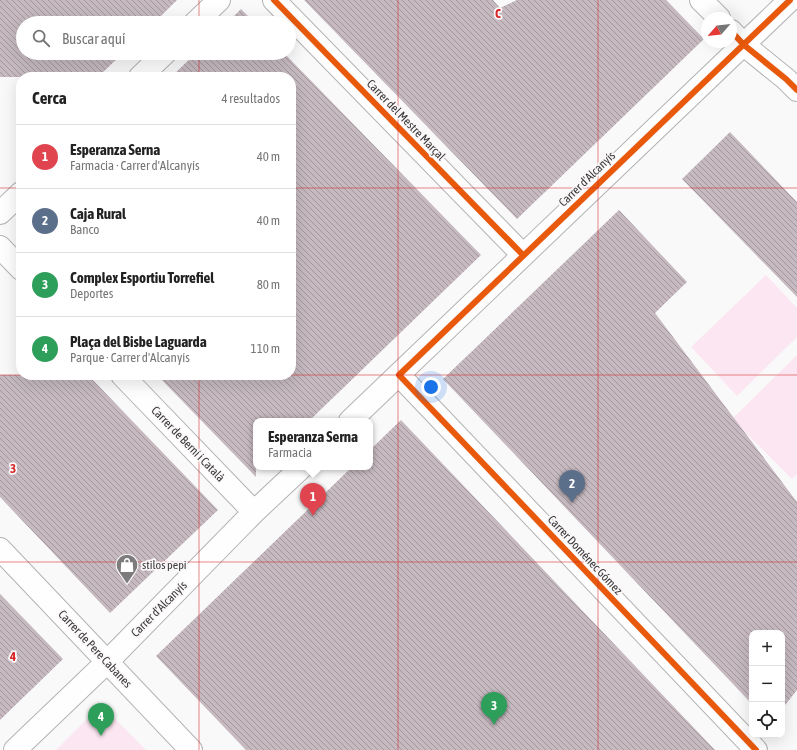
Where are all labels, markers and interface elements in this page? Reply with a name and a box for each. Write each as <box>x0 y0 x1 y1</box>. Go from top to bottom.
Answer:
text: C <box>495 6 501 21</box>
north arrow <box>701 12 737 48</box>
search box <box>16 16 296 60</box>
icon: search <box>30 27 52 49</box>
text: Buscar aquí <box>62 30 125 47</box>
street label: Carrer del Mestre Marçal <box>364 77 449 164</box>
text: Cerca <box>32 88 67 108</box>
text: 4 resultados <box>221 91 280 106</box>
text: Esperanza Serna <box>70 141 160 158</box>
text: 1 <box>42 149 48 164</box>
text: 40 m <box>257 149 280 164</box>
street label: Carrer d'Alcanyís <box>556 149 618 209</box>
text: Farmacia · Carrer d'Alcanyís <box>70 158 200 173</box>
text: Caja Rural <box>70 205 126 222</box>
text: 2 <box>42 213 48 228</box>
text: 40 m <box>257 213 280 228</box>
text: Banco <box>70 222 99 237</box>
text: Complex Esportiu Torrefiel <box>70 269 214 286</box>
text: 3 <box>42 277 48 292</box>
text: 80 m <box>257 277 280 292</box>
text: Deportes <box>70 286 113 301</box>
text: Plaça del Bisbe Laguarda <box>70 333 207 350</box>
text: 4 <box>42 341 48 356</box>
text: 110 m <box>251 341 280 356</box>
text: Parque · Carrer d'Alcanyís <box>70 350 190 365</box>
your location <box>421 377 441 397</box>
street label: Carrer de Berni i Català <box>148 403 228 485</box>
popup <box>253 418 373 470</box>
text: Esperanza Serna <box>268 428 358 445</box>
text: Farmacia <box>268 445 312 460</box>
text: 3 <box>10 461 16 476</box>
pin: 2 <box>559 470 585 503</box>
pin: 1 <box>300 483 326 516</box>
street label: Carrer Doménec Gómez <box>545 513 626 598</box>
shop icon: stilos pepi <box>114 552 140 585</box>
place label: stilos pepi <box>142 558 187 572</box>
street label: Carrer d'Alcanyís <box>128 578 190 640</box>
street label: Carrer de Pere Cabanes <box>55 607 135 691</box>
map controls <box>749 630 785 738</box>
button: + <box>749 630 785 666</box>
text: 4 <box>9 649 16 664</box>
button: − <box>749 666 785 702</box>
pin: 3 <box>481 692 507 725</box>
button: locate <box>749 702 785 738</box>
pin: 4 <box>88 703 114 736</box>

